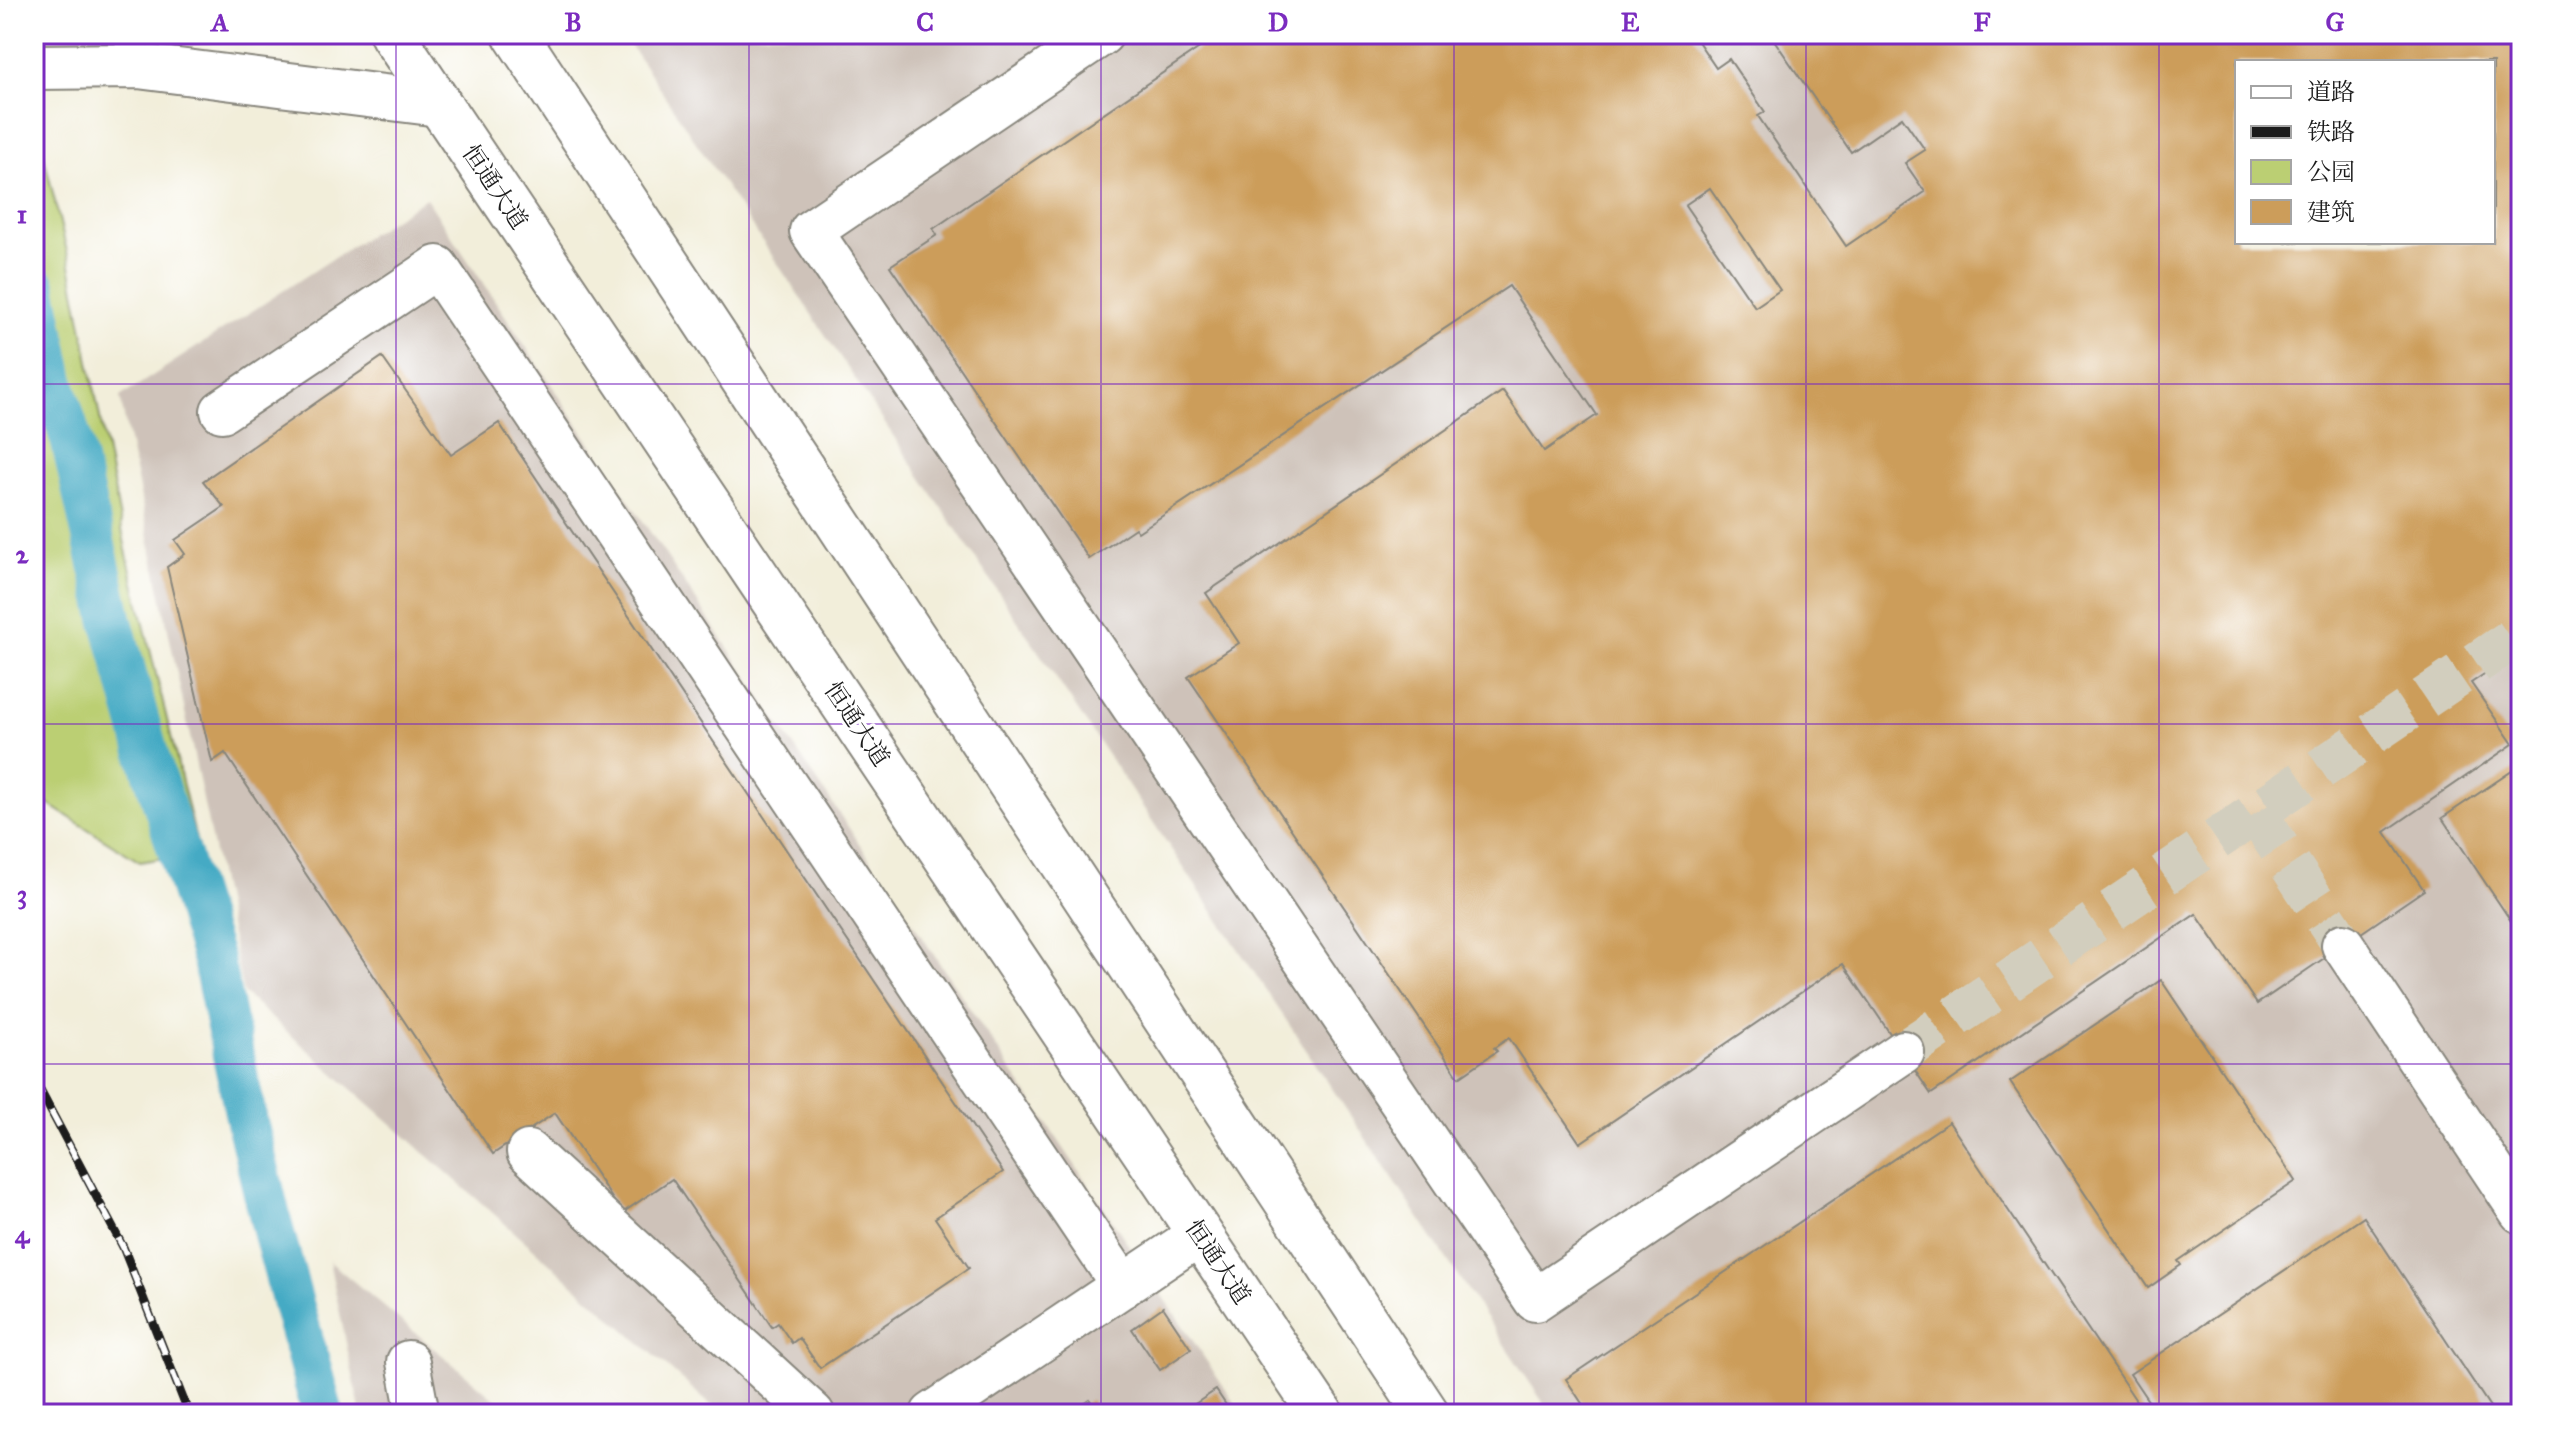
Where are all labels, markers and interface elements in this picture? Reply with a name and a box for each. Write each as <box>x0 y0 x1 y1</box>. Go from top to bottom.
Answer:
text: A <box>209 6 229 38</box>
text: B <box>564 6 582 38</box>
text: C <box>916 6 934 38</box>
text: D <box>1268 6 1288 38</box>
text: E <box>1621 6 1640 38</box>
text: F <box>1974 6 1991 38</box>
text: G <box>2325 6 2345 38</box>
legend <box>2235 60 2495 244</box>
text: 道路 <box>2307 77 2355 107</box>
text: 铁路 <box>2307 117 2355 147</box>
street label: 恒通大道 <box>456 139 534 235</box>
text: 公园 <box>2307 157 2355 187</box>
text: 建筑 <box>2307 197 2355 227</box>
text: 1 <box>17 198 27 230</box>
text: 2 <box>16 538 30 570</box>
street label: 恒通大道 <box>818 676 896 772</box>
text: 3 <box>17 878 27 910</box>
street label: 恒通大道 <box>1179 1214 1257 1310</box>
text: 4 <box>15 1218 31 1250</box>

